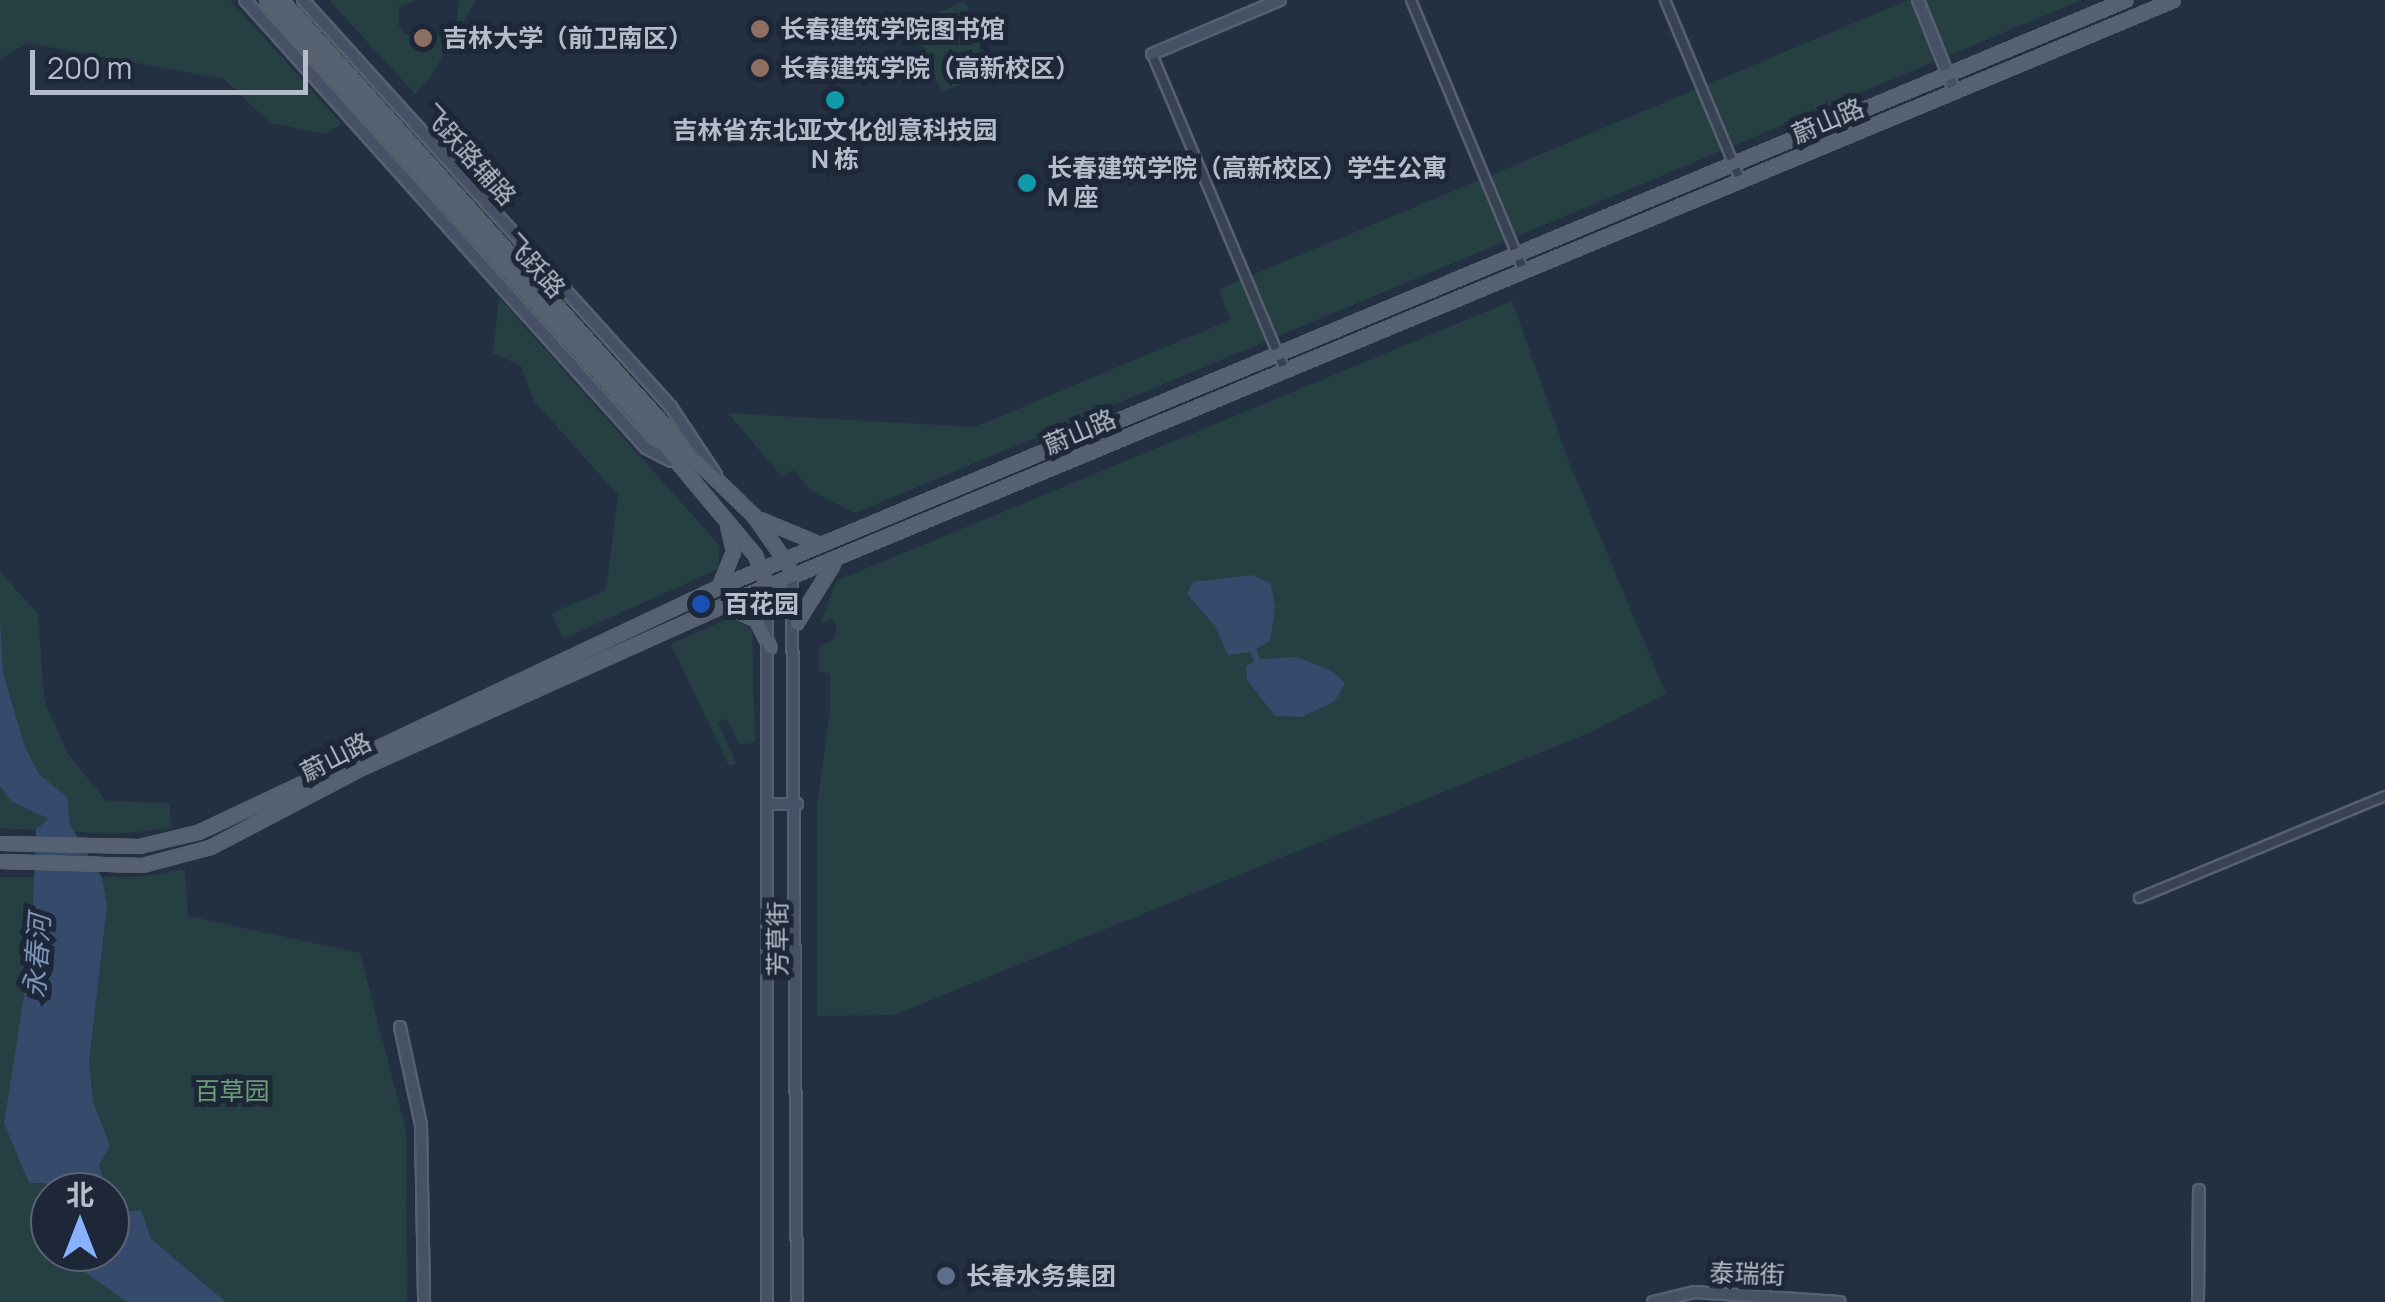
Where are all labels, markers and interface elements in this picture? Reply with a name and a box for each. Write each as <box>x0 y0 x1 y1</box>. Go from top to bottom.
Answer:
place label: 长春建筑学院图书馆 <box>780 14 1005 44</box>
marker: 长春建筑学院图书馆 <box>749 18 771 40</box>
place label: 吉林大学（前卫南区） <box>443 23 693 53</box>
marker: 吉林大学（前卫南区） <box>412 27 434 49</box>
scale bar <box>35 30 312 92</box>
text: 200 m <box>47 47 132 88</box>
place label: 长春建筑学院（高新校区） <box>780 53 1080 83</box>
marker: 长春建筑学院（高新校区） <box>749 57 771 79</box>
marker: 吉林省东北亚文化创意科技园 N 栋 <box>824 89 846 111</box>
street label: 蔚山路 <box>1788 93 1868 149</box>
street label: 飞跃路辅路 <box>416 99 522 211</box>
place label: 吉林省东北亚文化创意科技园 N 栋 <box>673 116 997 175</box>
place label: 长春建筑学院（高新校区）学生公寓 M 座 <box>1047 154 1447 213</box>
marker: 长春建筑学院（高新校区）学生公寓 M 座 <box>1016 172 1038 194</box>
street label: 飞跃路 <box>499 228 571 304</box>
street label: 蔚山路 <box>1040 404 1120 460</box>
place label: 百花园 <box>724 589 799 619</box>
marker: 百花园 <box>688 591 714 617</box>
street label: 蔚山路 <box>296 727 376 787</box>
street label: 芳草街 <box>763 902 793 976</box>
water label: 永春河 <box>16 913 56 999</box>
park label: 百草园 <box>195 1076 269 1106</box>
north arrow <box>30 1172 130 1272</box>
text: 北 <box>66 1175 94 1213</box>
street label: 泰瑞街 <box>1709 1258 1785 1290</box>
place label: 长春水务集团 <box>966 1261 1116 1291</box>
marker: 长春水务集团 <box>935 1265 957 1287</box>

